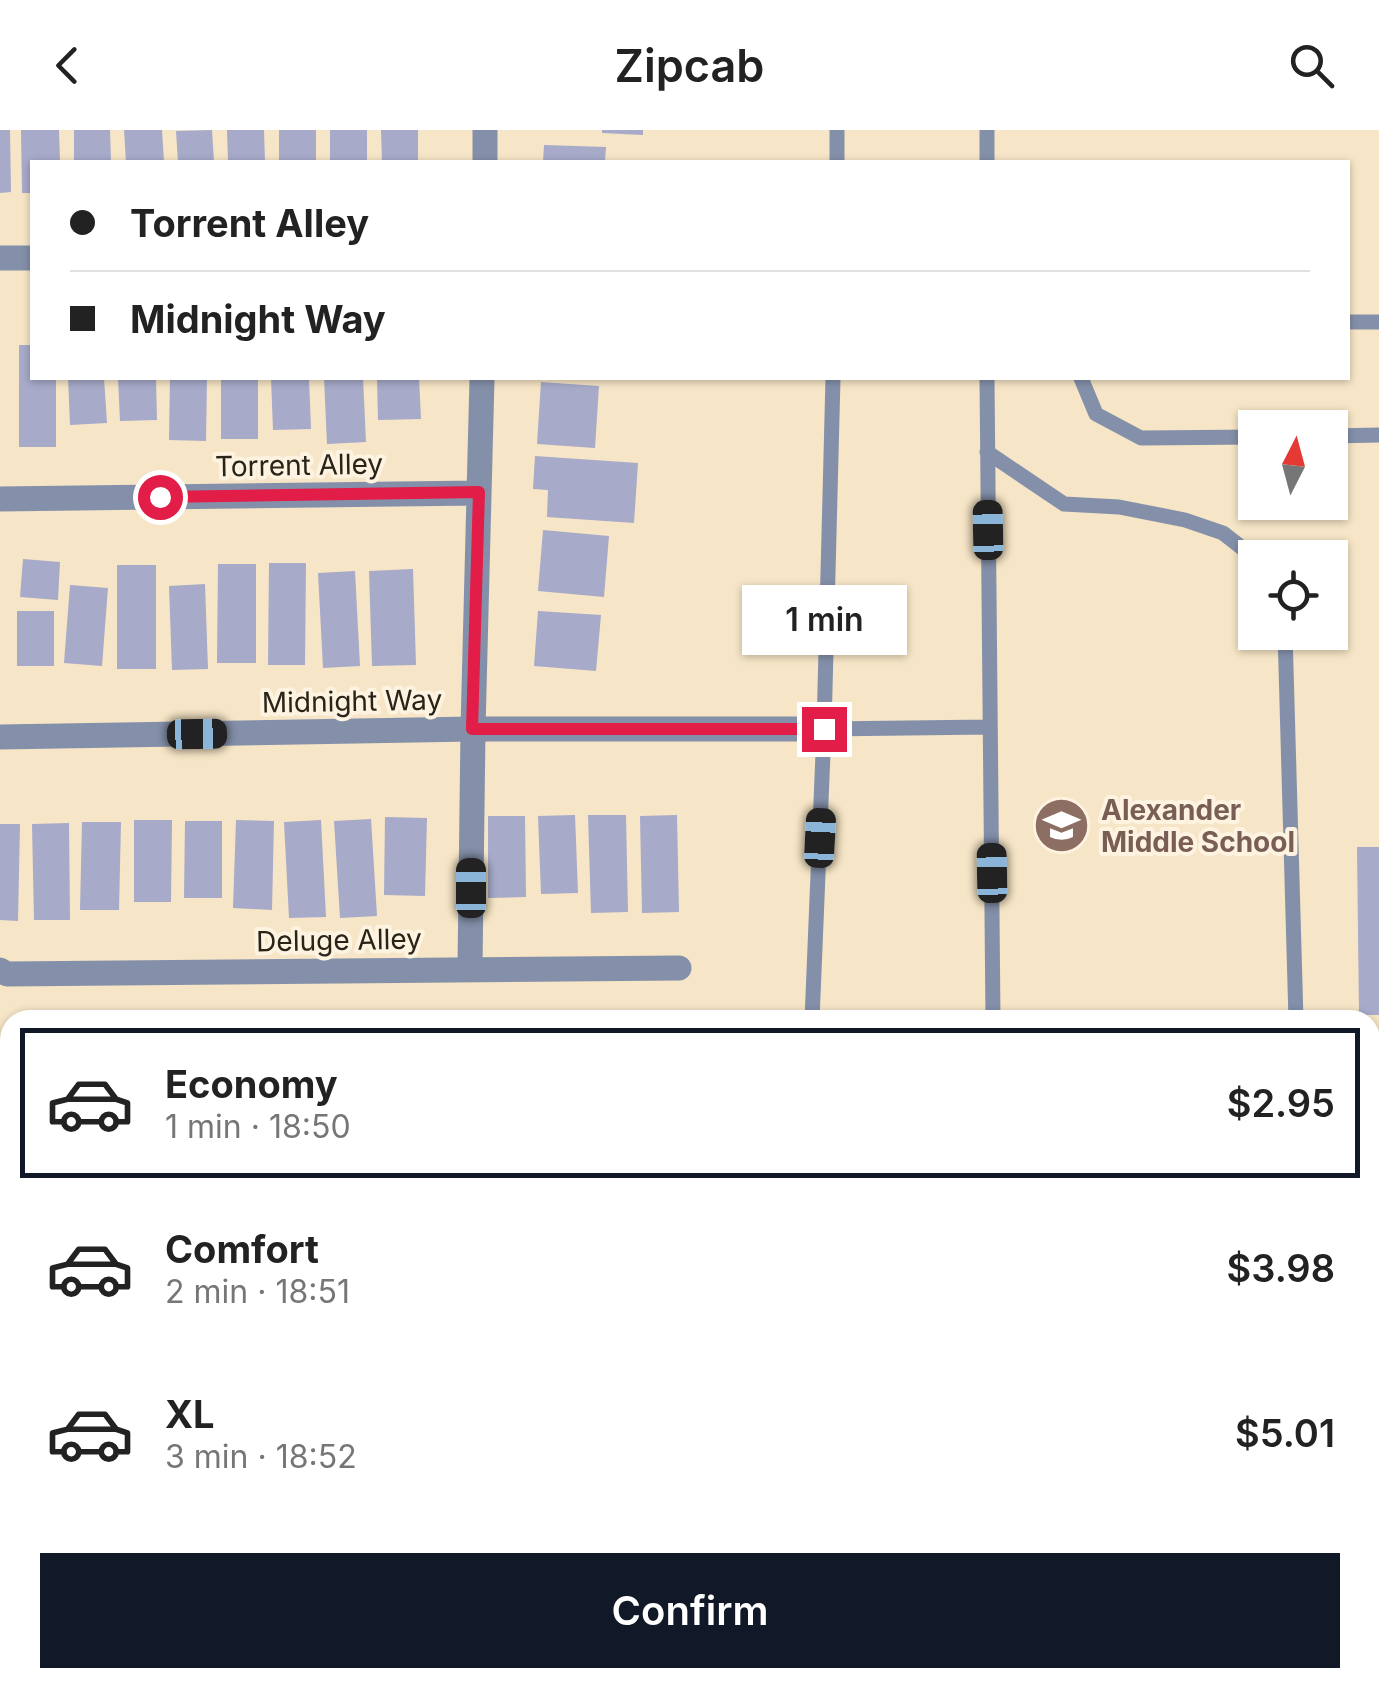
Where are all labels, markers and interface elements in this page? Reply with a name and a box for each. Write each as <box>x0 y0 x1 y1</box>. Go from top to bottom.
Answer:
icon: back <box>40 38 95 93</box>
text: Zipcab <box>615 38 764 93</box>
icon: search <box>1284 38 1339 93</box>
text: Torrent Alley <box>130 200 369 246</box>
text: Midnight Way <box>130 296 386 342</box>
north arrow <box>1238 410 1348 520</box>
map controls <box>1238 410 1348 650</box>
street label: Torrent Alley <box>215 447 383 483</box>
route start <box>138 475 183 520</box>
car <box>972 500 1004 560</box>
button: locate <box>1238 540 1348 650</box>
callout: 1 min <box>742 584 906 654</box>
text: 1 min <box>785 600 864 639</box>
street label: Midnight Way <box>261 682 443 720</box>
route end <box>802 707 847 752</box>
car <box>167 718 227 750</box>
place label: Alexander Middle School <box>1101 793 1295 859</box>
school or university icon: Alexander Middle School <box>1032 796 1092 856</box>
car <box>803 807 837 869</box>
car <box>976 843 1008 903</box>
car <box>456 858 486 918</box>
street label: Deluge Alley <box>256 922 422 958</box>
icon: car <box>45 1058 135 1148</box>
text: Economy <box>165 1061 338 1107</box>
text: $2.95 <box>1227 1080 1335 1126</box>
text: 1 min · 18:50 <box>165 1107 351 1146</box>
icon: car <box>45 1223 135 1313</box>
text: Comfort <box>165 1226 319 1272</box>
text: $3.98 <box>1227 1245 1335 1291</box>
text: 2 min · 18:51 <box>165 1272 350 1311</box>
icon: car <box>45 1388 135 1478</box>
text: XL <box>165 1391 215 1437</box>
text: $5.01 <box>1235 1410 1335 1456</box>
text: 3 min · 18:52 <box>165 1437 357 1476</box>
button: Confirm <box>40 1553 1340 1668</box>

